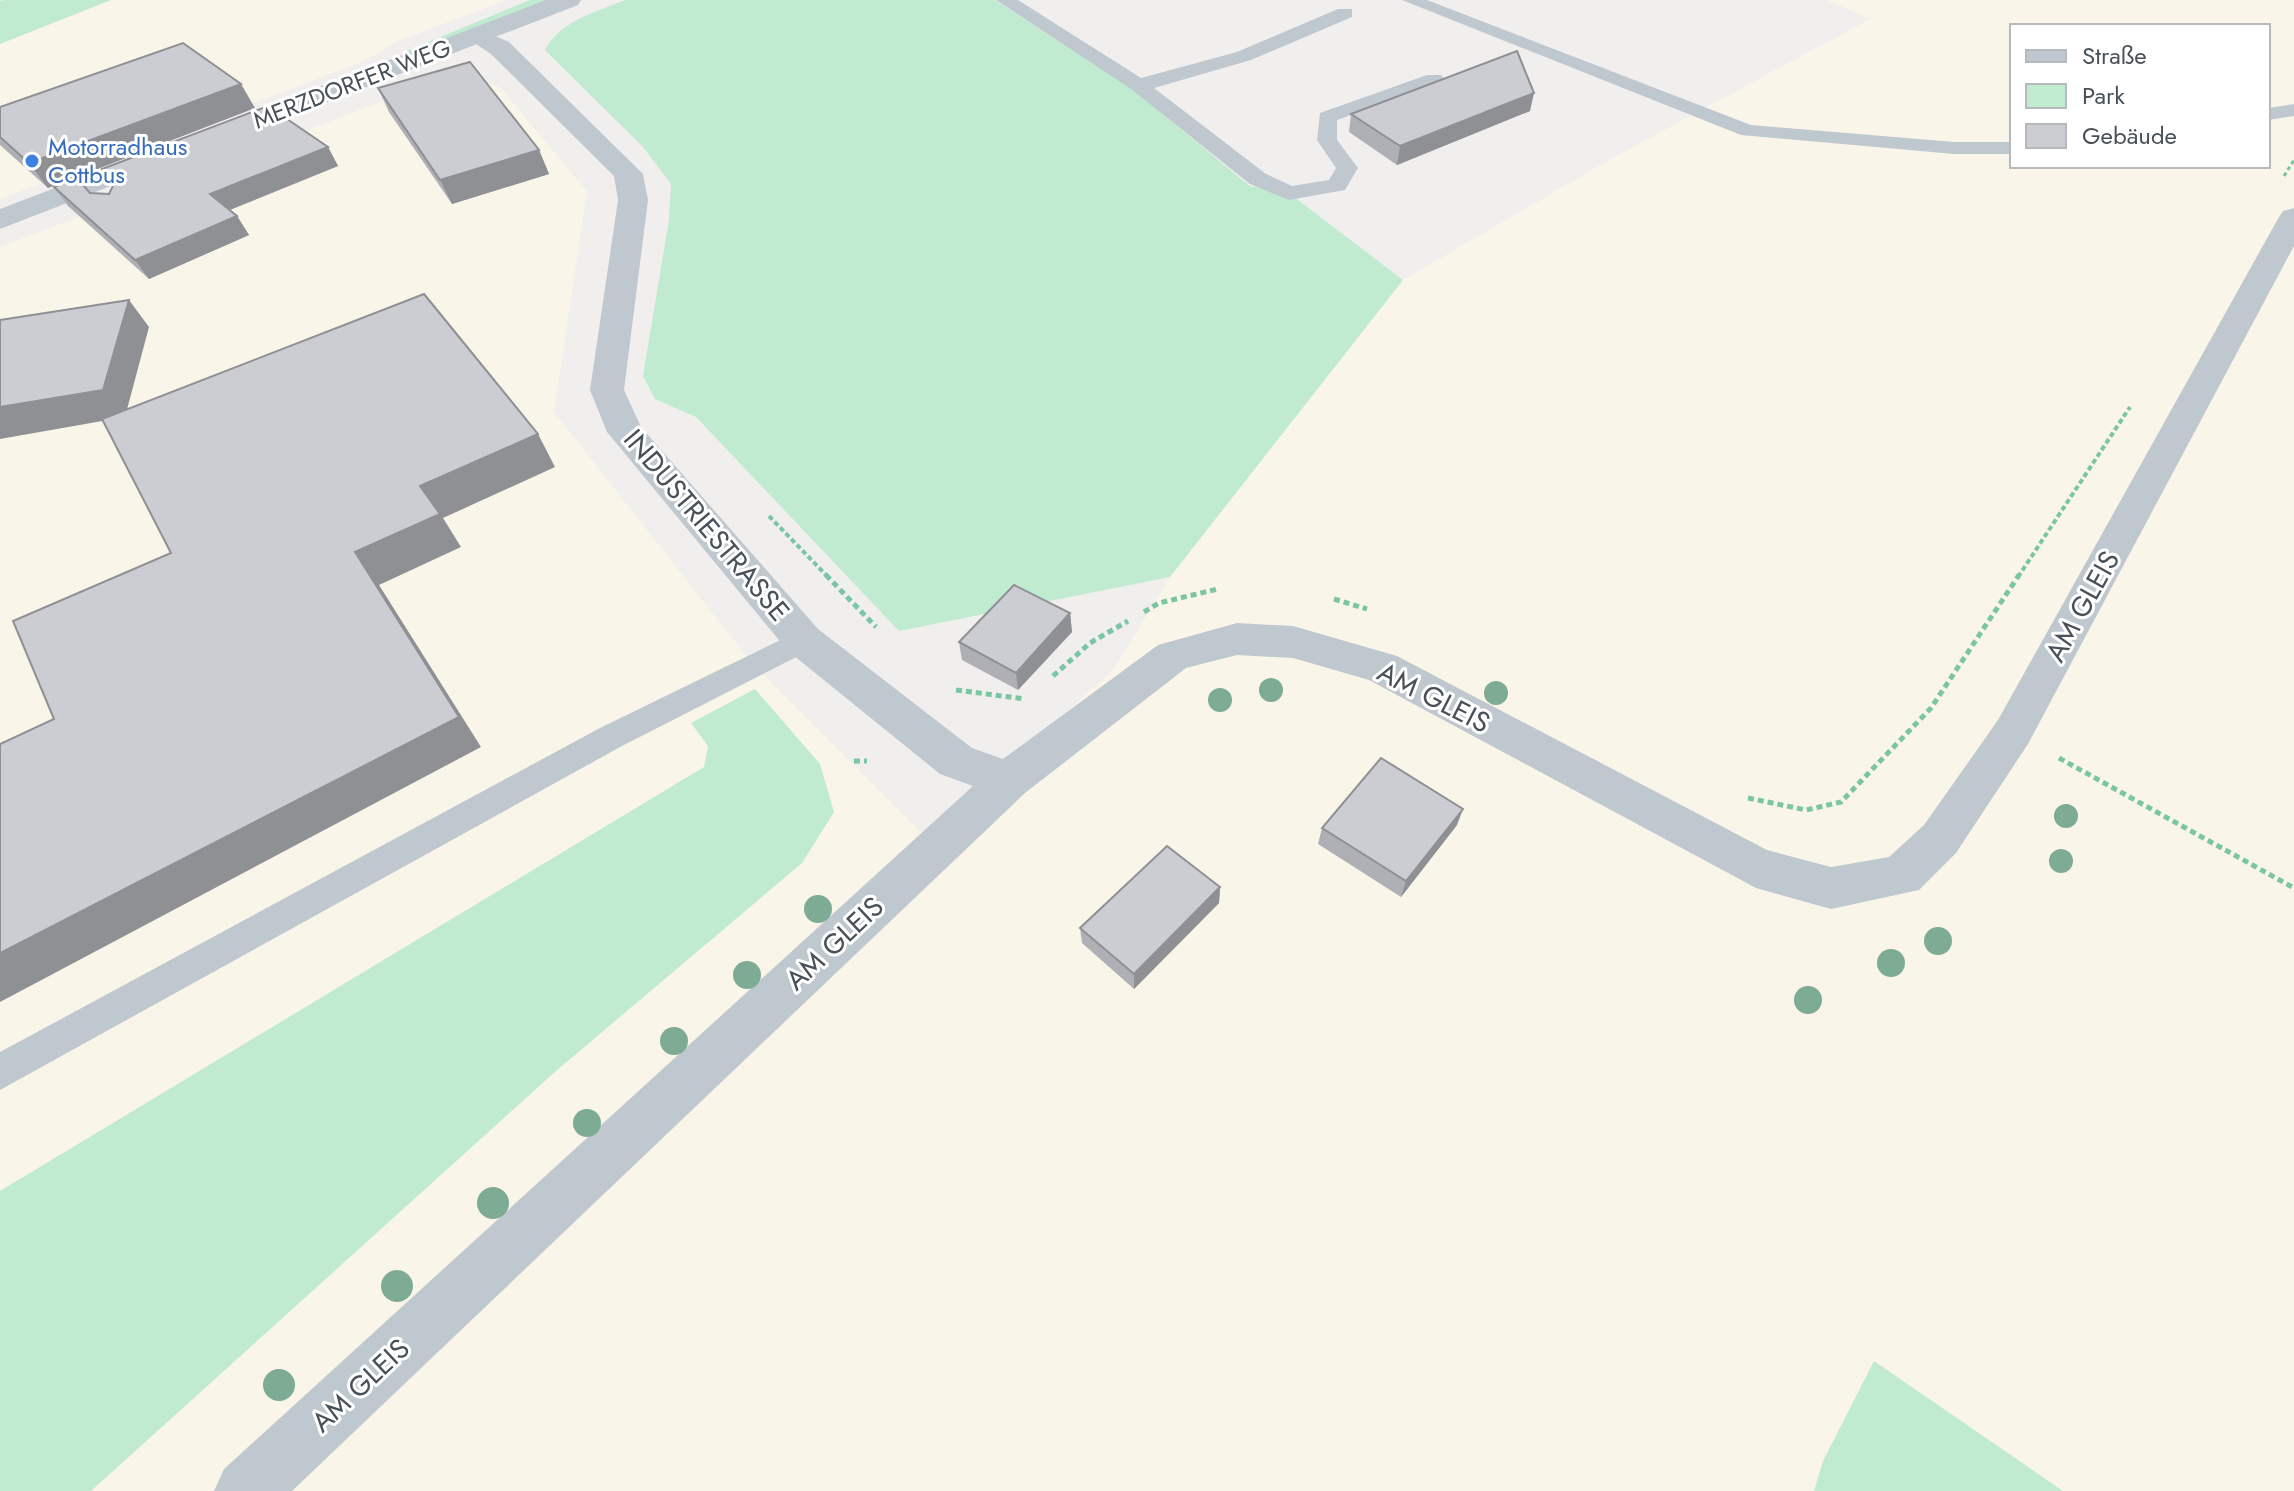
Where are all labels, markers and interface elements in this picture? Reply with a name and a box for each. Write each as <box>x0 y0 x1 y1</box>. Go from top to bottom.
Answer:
legend <box>2010 24 2270 168</box>
street label: MERZDORFER WEG <box>248 30 456 137</box>
text: Straße <box>2082 38 2147 73</box>
text: Park <box>2082 78 2125 113</box>
text: Gebäude <box>2082 118 2177 153</box>
place label: Motorradhaus Cottbus <box>48 129 188 192</box>
marker: Motorradhaus Cottbus <box>23 152 41 170</box>
street label: INDUSTRIESTRASSE <box>614 420 799 630</box>
street label: AM GLEIS <box>2035 543 2130 669</box>
street label: AM GLEIS <box>1370 652 1497 743</box>
street label: AM GLEIS <box>776 887 893 1000</box>
street label: AM GLEIS <box>302 1329 419 1442</box>

